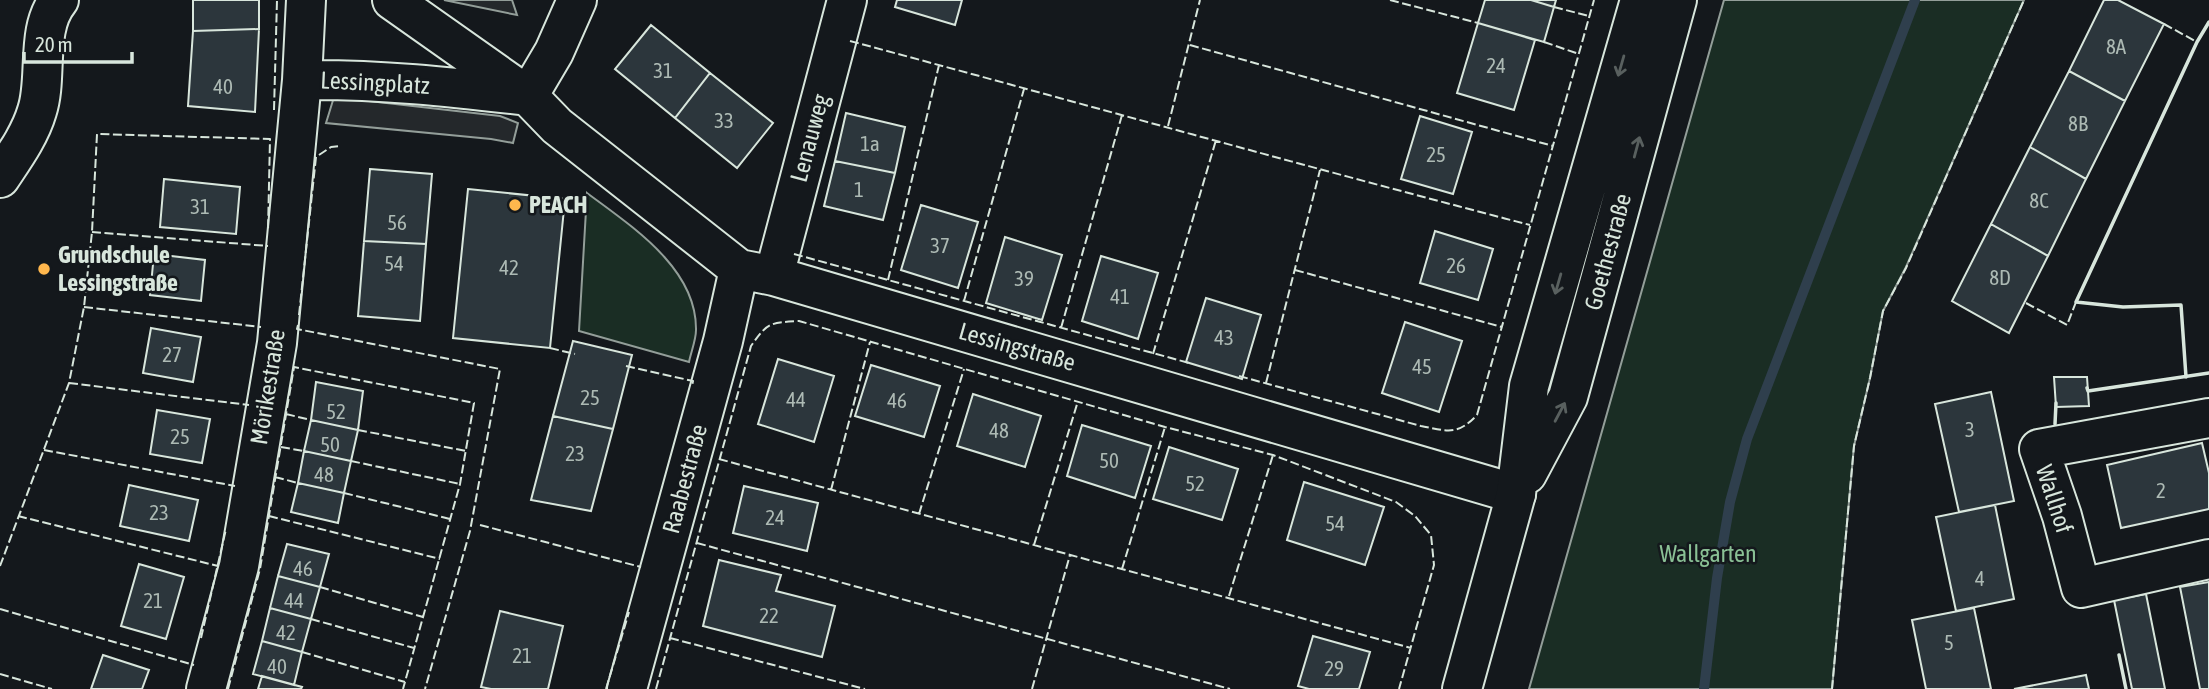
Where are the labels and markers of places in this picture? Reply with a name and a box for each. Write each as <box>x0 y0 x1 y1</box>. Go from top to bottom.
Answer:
place label: PEACH <box>529 191 588 218</box>
marker: PEACH <box>507 197 523 213</box>
place label: Grundschule Lessingstraße <box>58 241 178 296</box>
marker: Grundschule Lessingstraße <box>36 261 52 277</box>

